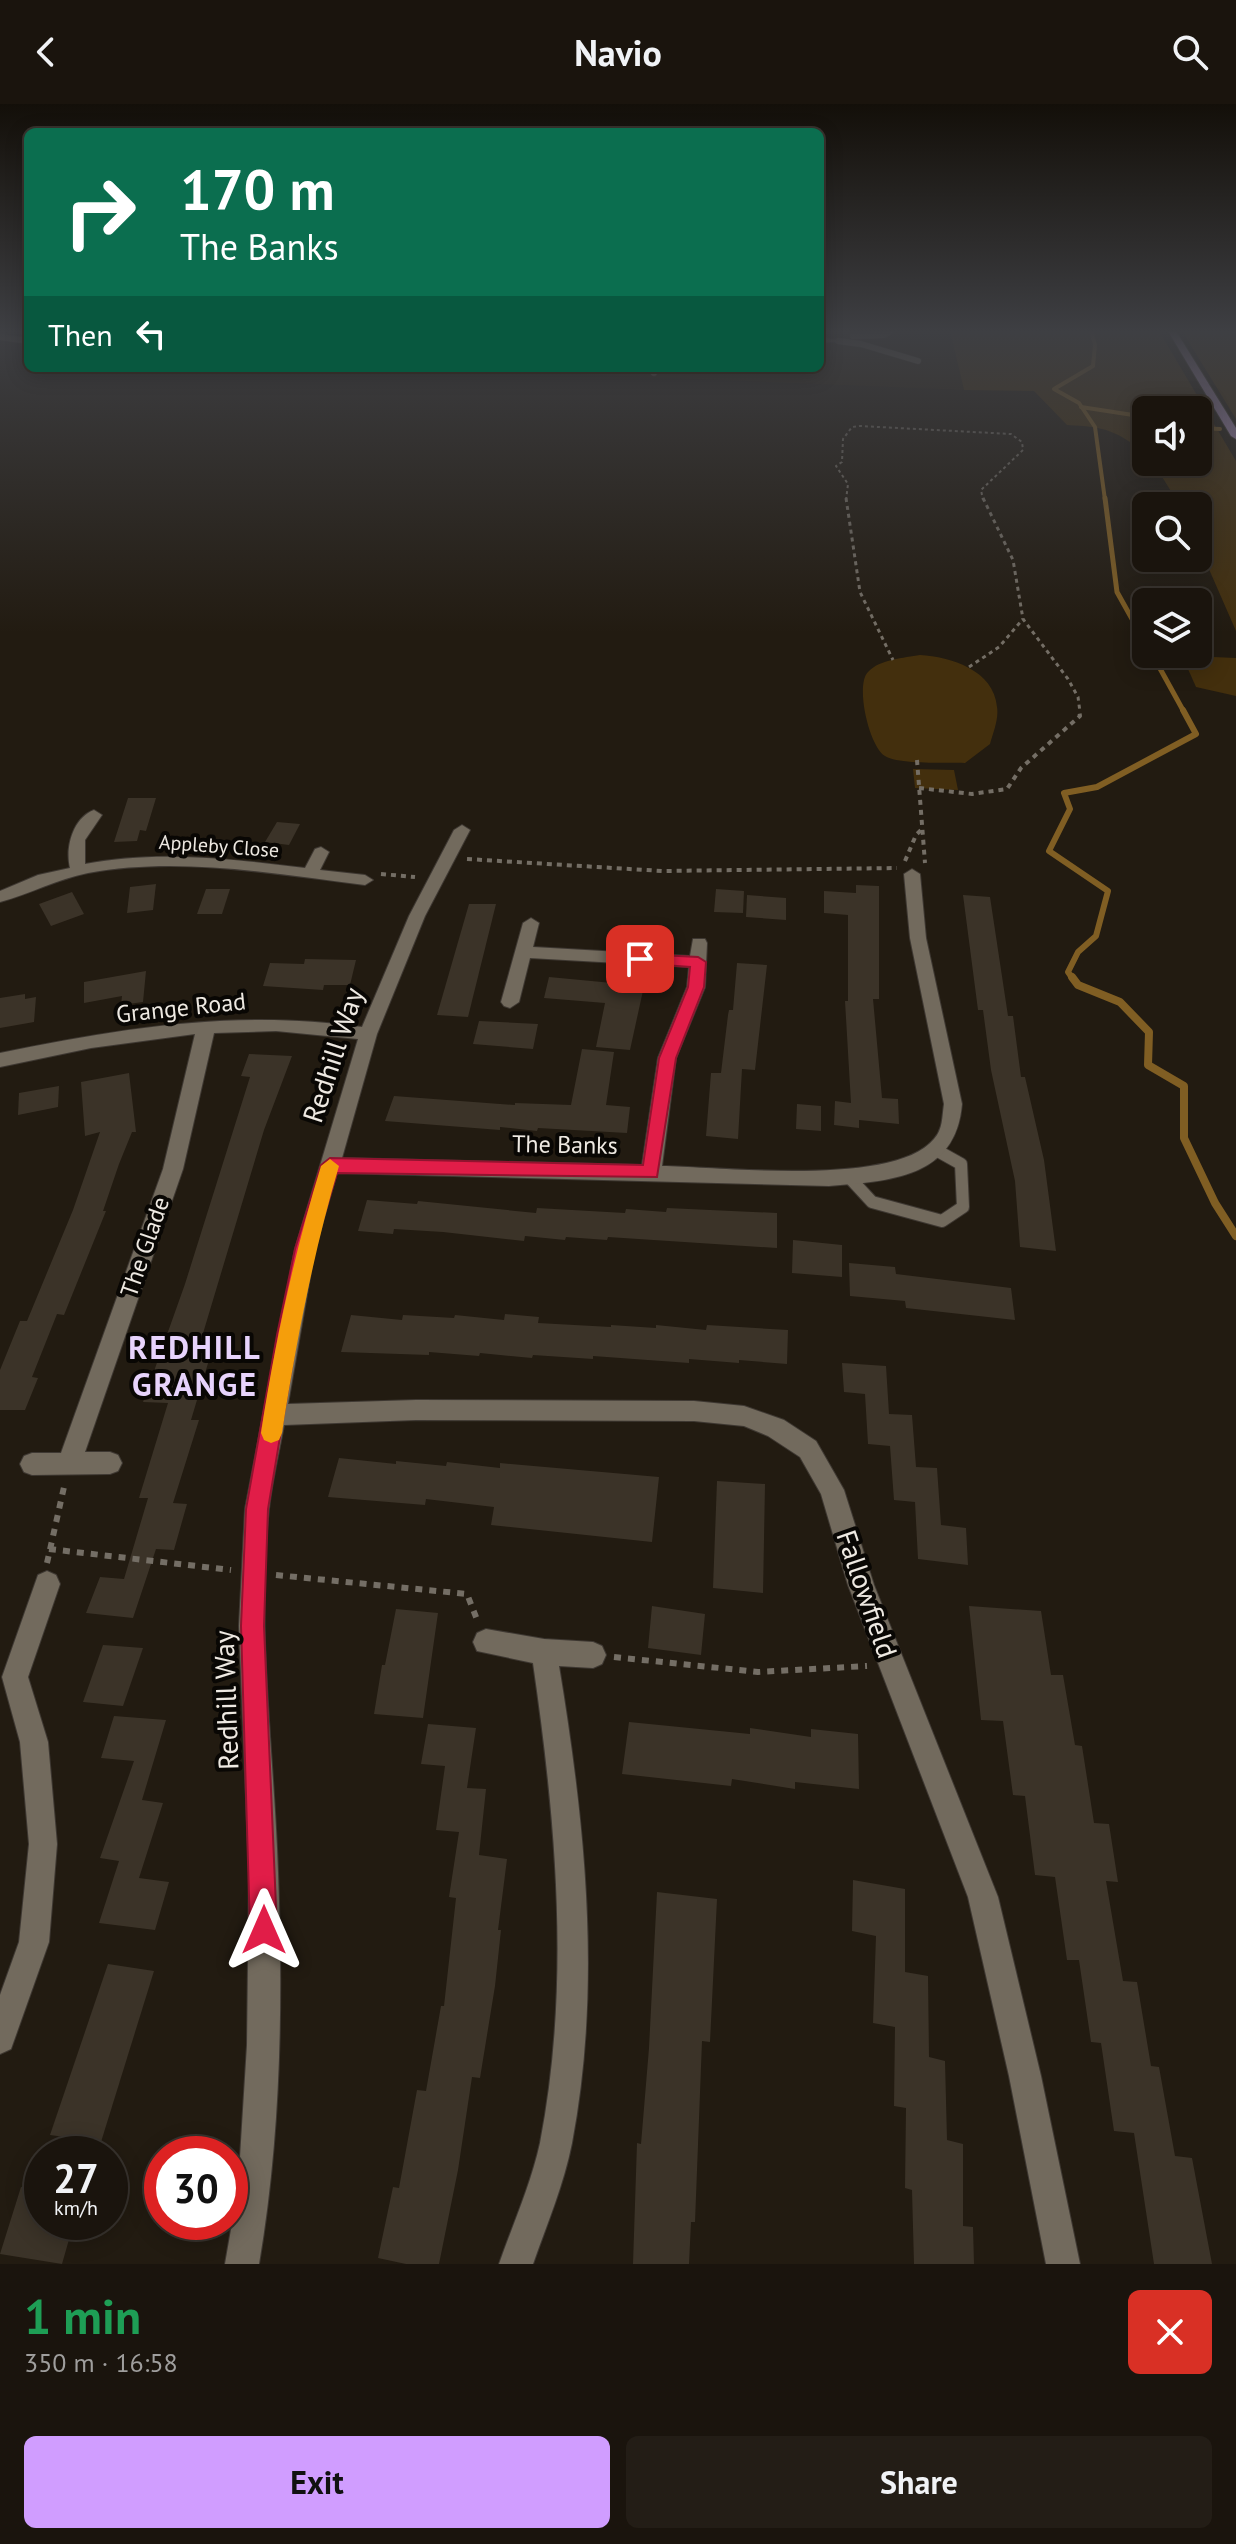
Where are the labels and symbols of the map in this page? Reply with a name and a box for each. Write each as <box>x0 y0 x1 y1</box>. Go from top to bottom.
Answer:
street label: Appleby Close <box>158 829 280 863</box>
pin <box>606 925 674 993</box>
street label: Redhill Way <box>293 983 372 1127</box>
street label: Grange Road <box>115 985 247 1030</box>
street label: The Banks <box>512 1128 618 1161</box>
street label: The Glade <box>113 1193 176 1301</box>
district label: REDHILL GRANGE <box>128 1326 262 1405</box>
street label: Fallowfield <box>828 1525 907 1663</box>
street label: Redhill Way <box>205 1630 246 1770</box>
position arrow <box>222 1888 306 1972</box>
speed limit sign: 30 <box>144 2136 248 2240</box>

